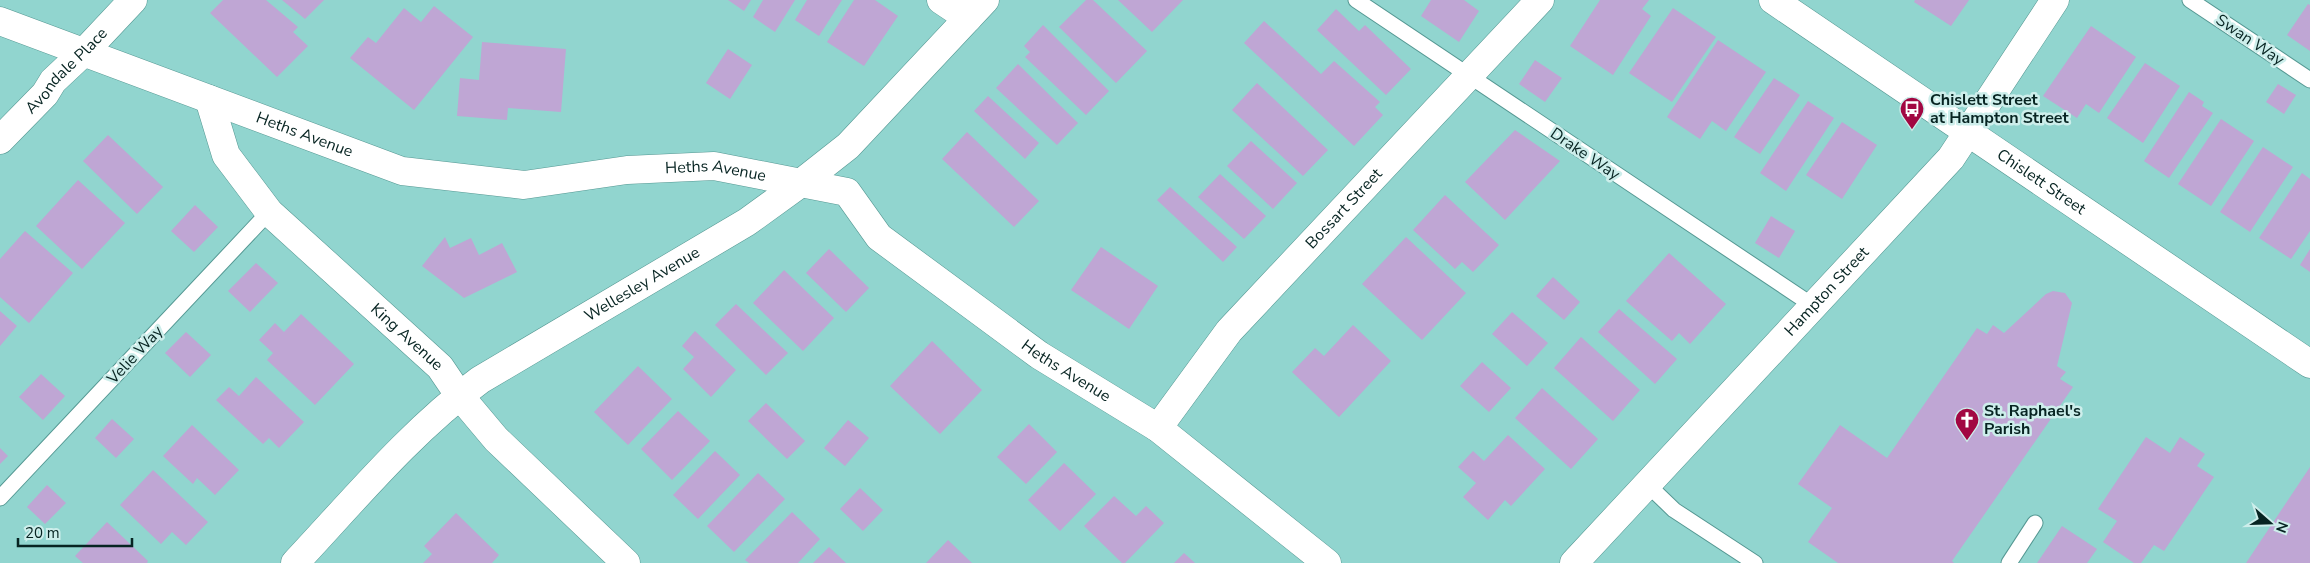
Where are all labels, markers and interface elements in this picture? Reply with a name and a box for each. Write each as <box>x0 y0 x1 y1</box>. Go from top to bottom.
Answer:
street label: Swan Way <box>2211 9 2289 71</box>
street label: Avondale Place <box>20 23 112 119</box>
place label: Chislett Street at Hampton Street <box>1930 89 2069 129</box>
bus stop icon: Chislett Street at Hampton Street <box>1899 96 1925 130</box>
street label: Heths Avenue <box>253 107 356 163</box>
street label: Drake Way <box>1546 123 1625 186</box>
street label: Chislett Street <box>1992 144 2090 220</box>
street label: Heths Avenue <box>665 155 768 187</box>
street label: Bossart Street <box>1301 163 1388 254</box>
street label: Wellesley Avenue <box>580 241 704 327</box>
street label: Hampton Street <box>1780 242 1874 341</box>
street label: King Avenue <box>366 298 448 376</box>
street label: Velie Way <box>101 320 168 390</box>
street label: Heths Avenue <box>1017 335 1115 407</box>
place label: St. Raphael's Parish <box>1984 400 2081 440</box>
church icon: St. Raphael's Parish <box>1954 407 1980 441</box>
north arrow <box>2245 498 2295 548</box>
scale bar <box>18 516 131 548</box>
text: N <box>2271 519 2292 535</box>
text: 20 m <box>25 523 60 543</box>

